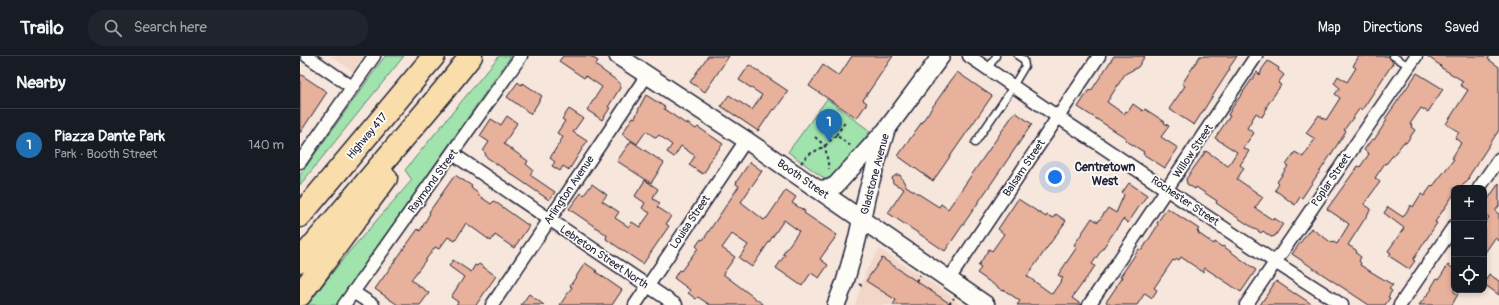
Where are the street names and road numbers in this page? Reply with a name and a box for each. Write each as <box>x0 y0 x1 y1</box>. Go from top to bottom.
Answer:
street label: Highway 417 <box>344 110 390 162</box>
street label: Willow Street <box>1170 121 1216 180</box>
street label: Gladstone Avenue <box>858 132 892 216</box>
street label: Balsam Street <box>1000 137 1048 199</box>
street label: Raymond Street <box>406 146 461 215</box>
street label: Poplar Street <box>1309 151 1354 209</box>
street label: Arlington Avenue <box>541 153 597 227</box>
street label: Booth Street <box>775 157 832 202</box>
street label: Rochester Street <box>1148 173 1222 229</box>
street label: Louisa Street <box>667 192 713 251</box>
street label: Lebreton Street North <box>557 223 651 291</box>

